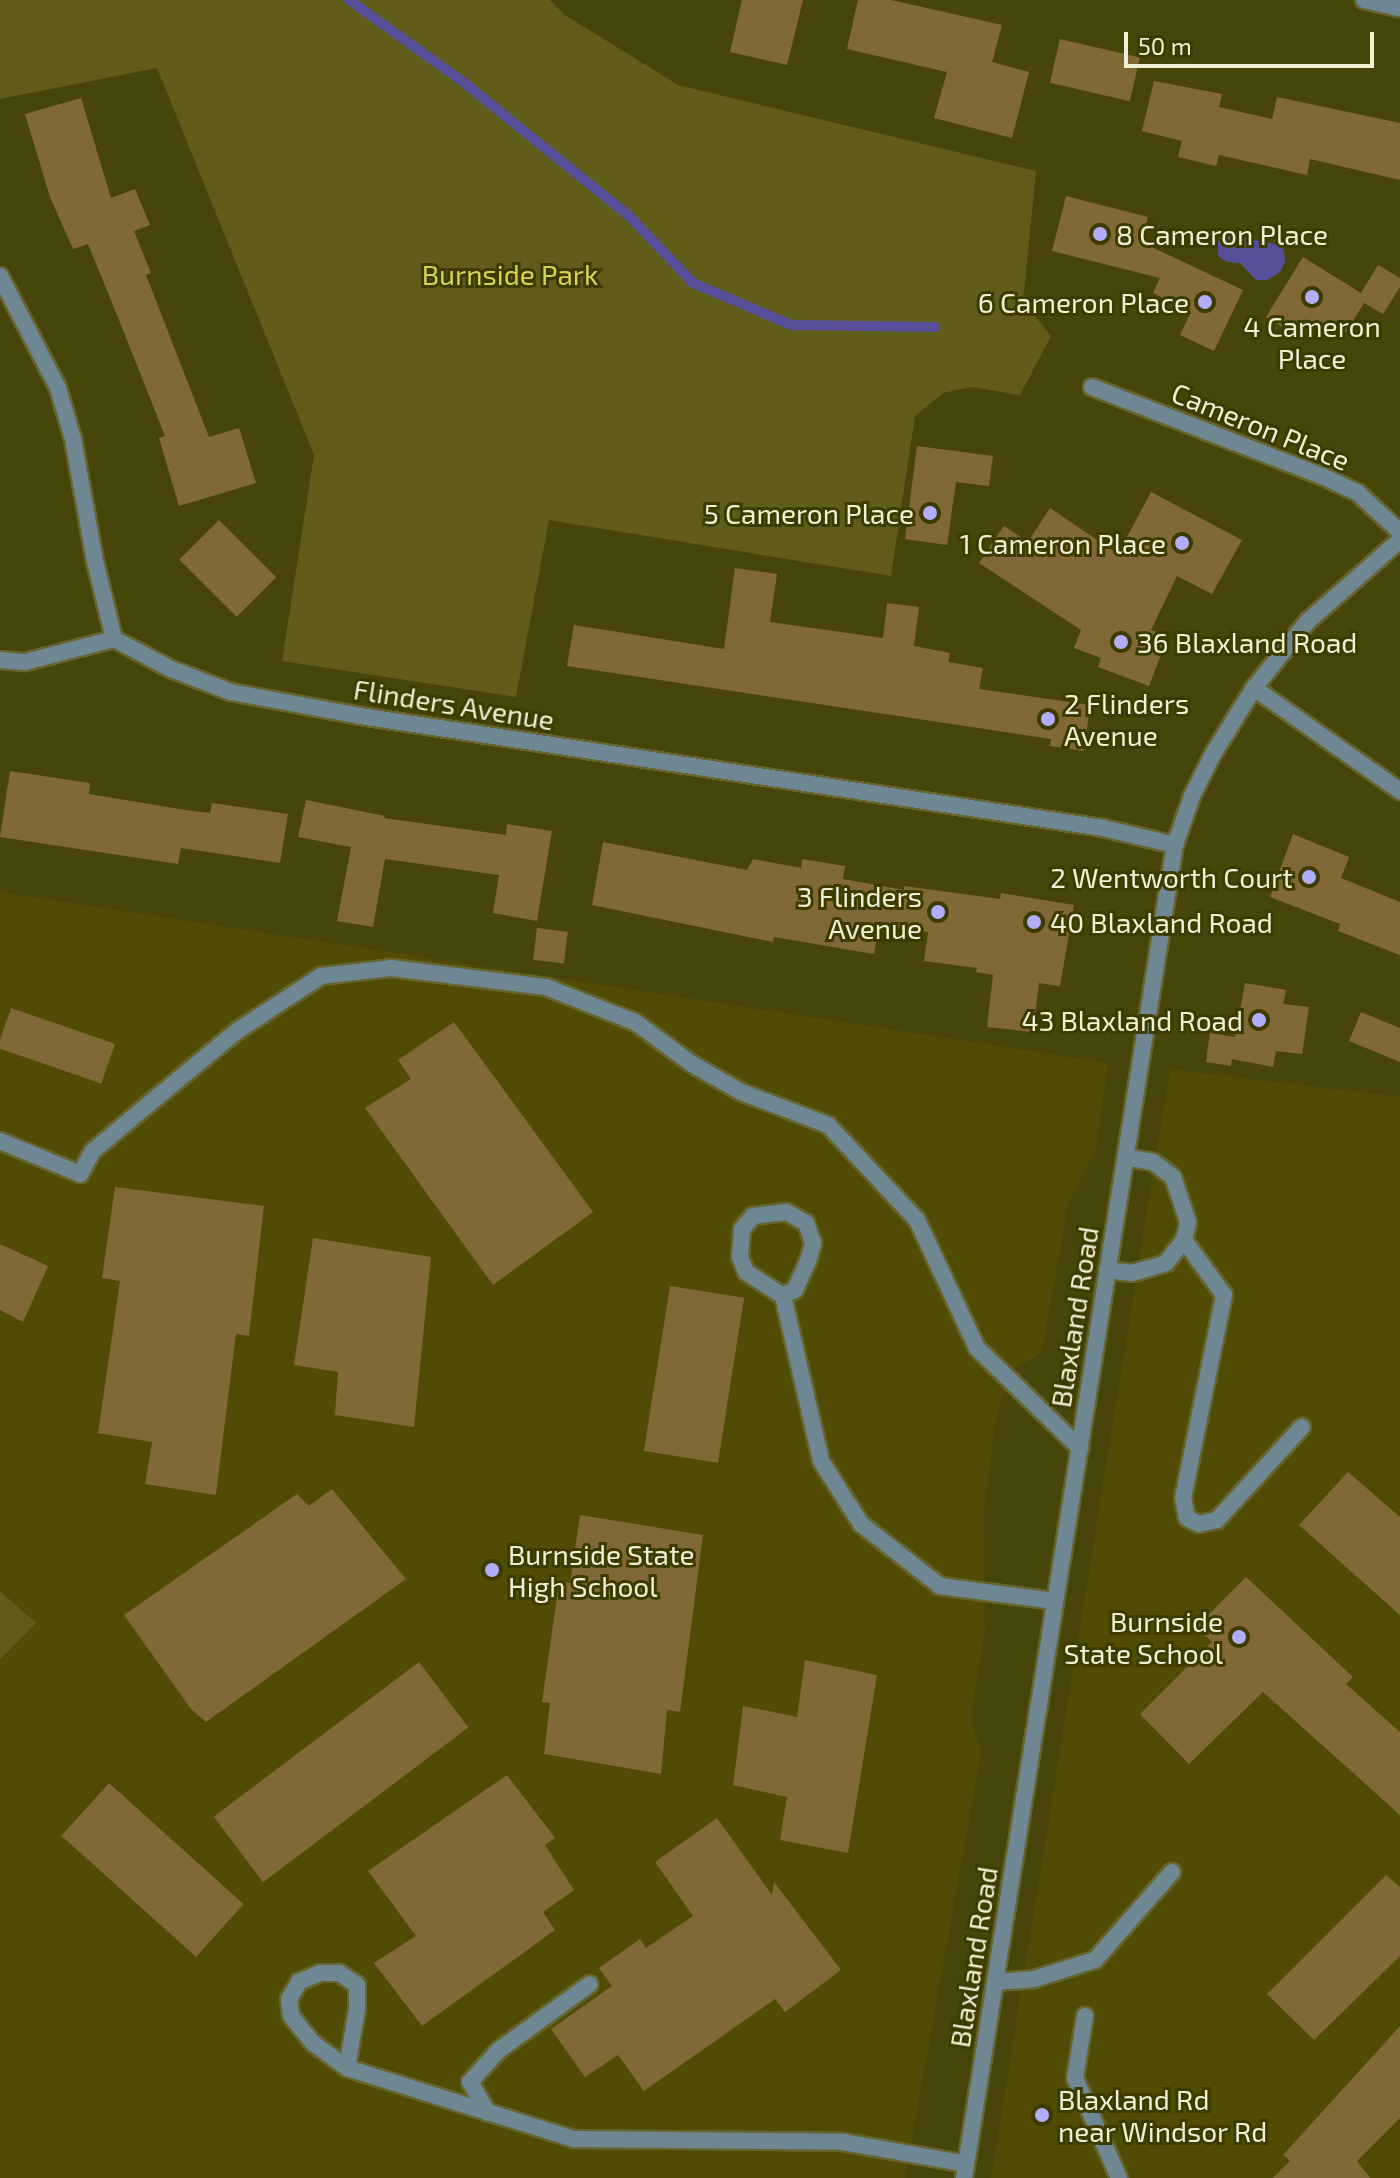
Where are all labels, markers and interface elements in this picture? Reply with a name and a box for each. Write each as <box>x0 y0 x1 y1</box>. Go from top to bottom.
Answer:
scale bar <box>1128 16 1378 66</box>
text: 50 m <box>1138 31 1192 60</box>
place label: 8 Cameron Place <box>1116 217 1328 251</box>
marker: 8 Cameron Place <box>1091 225 1109 243</box>
park label: Burnside Park <box>422 257 598 291</box>
place label: 6 Cameron Place <box>978 285 1189 319</box>
marker: 4 Cameron Place <box>1303 288 1321 306</box>
marker: 6 Cameron Place <box>1196 293 1214 311</box>
place label: 4 Cameron Place <box>1243 309 1381 375</box>
street label: Cameron Place <box>1167 375 1355 477</box>
place label: 5 Cameron Place <box>704 496 914 530</box>
marker: 5 Cameron Place <box>921 504 939 522</box>
place label: 1 Cameron Place <box>960 526 1166 560</box>
marker: 1 Cameron Place <box>1173 534 1191 552</box>
place label: 36 Blaxland Road <box>1137 625 1357 659</box>
marker: 36 Blaxland Road <box>1112 633 1130 651</box>
street label: Flinders Avenue <box>351 672 557 736</box>
place label: 2 Flinders Avenue <box>1064 686 1189 752</box>
marker: 2 Flinders Avenue <box>1039 710 1057 728</box>
place label: 2 Wentworth Court <box>1050 860 1293 894</box>
marker: 2 Wentworth Court <box>1300 868 1318 886</box>
place label: 3 Flinders Avenue <box>797 879 922 945</box>
marker: 3 Flinders Avenue <box>929 903 947 921</box>
place label: 40 Blaxland Road <box>1050 905 1273 939</box>
marker: 40 Blaxland Road <box>1025 913 1043 931</box>
place label: 43 Blaxland Road <box>1021 1003 1243 1037</box>
marker: 43 Blaxland Road <box>1250 1011 1268 1029</box>
street label: Blaxland Road <box>1043 1224 1105 1410</box>
place label: Burnside State High School <box>508 1537 695 1603</box>
marker: Burnside State High School <box>483 1561 501 1579</box>
place label: Burnside State School <box>1064 1604 1223 1670</box>
marker: Burnside State School <box>1230 1628 1248 1646</box>
street label: Blaxland Road <box>942 1864 1004 2050</box>
place label: Blaxland Rd near Windsor Rd <box>1058 2082 1269 2148</box>
marker: Blaxland Rd near Windsor Rd <box>1033 2106 1051 2124</box>

